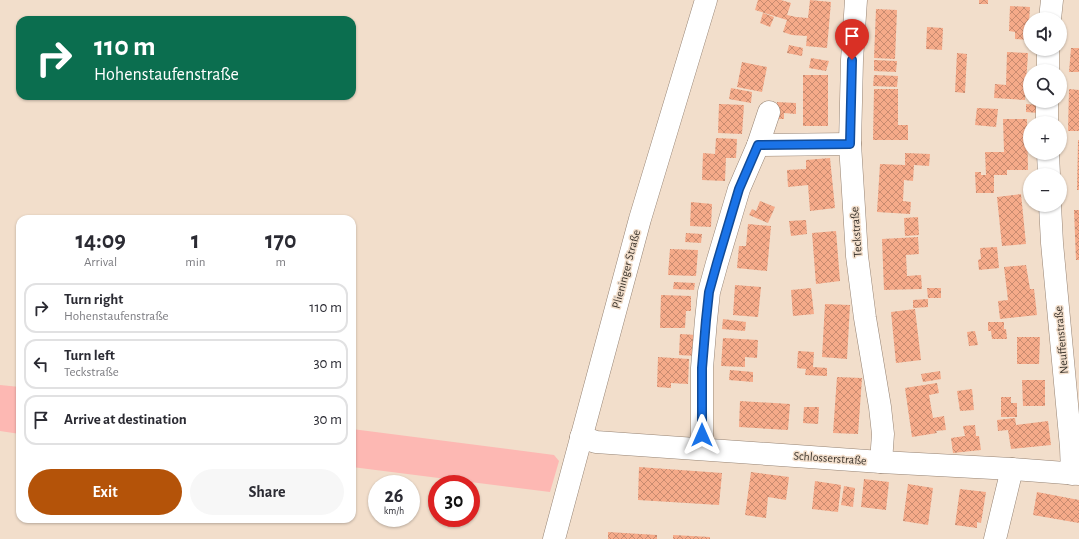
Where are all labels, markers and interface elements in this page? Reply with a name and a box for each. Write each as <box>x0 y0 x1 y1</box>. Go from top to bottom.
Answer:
map controls <box>1023 12 1067 212</box>
button: sound <box>1023 12 1067 56</box>
pin <box>835 19 869 60</box>
icon: arrive <box>841 25 863 47</box>
icon: right <box>28 32 80 84</box>
text: 110 m <box>94 33 156 61</box>
button: search <box>1023 64 1067 108</box>
text: Hohenstaufenstraße <box>94 66 239 84</box>
button: + <box>1023 116 1067 160</box>
button: − <box>1023 168 1067 212</box>
street label: Teckstraße <box>848 206 864 258</box>
street label: Plieninger Straße <box>610 228 642 310</box>
text: 14:09 <box>75 229 126 253</box>
text: 1 <box>191 229 200 253</box>
text: 170 <box>265 229 297 253</box>
text: Arrival <box>84 256 117 269</box>
text: min <box>185 256 206 269</box>
text: m <box>276 256 286 269</box>
text: Turn right <box>64 292 123 307</box>
icon: right <box>30 297 52 319</box>
text: 110 m <box>309 300 342 315</box>
street label: Neuffenstraße <box>1052 306 1070 374</box>
text: Hohenstaufenstraße <box>64 310 169 323</box>
text: Turn left <box>64 348 115 363</box>
icon: left <box>30 353 52 375</box>
text: 30 m <box>313 356 342 371</box>
text: Teckstraße <box>64 366 119 379</box>
icon: arrive <box>30 409 52 431</box>
text: Arrive at destination <box>64 412 187 427</box>
text: 30 m <box>313 412 342 427</box>
position arrow <box>681 414 723 456</box>
street label: Schlosserstraße <box>793 449 867 467</box>
button: Exit <box>28 469 182 515</box>
button: Share <box>190 469 344 515</box>
speed limit sign: 30 <box>428 475 480 527</box>
text: 26 <box>384 486 404 506</box>
text: km/h <box>384 506 404 516</box>

